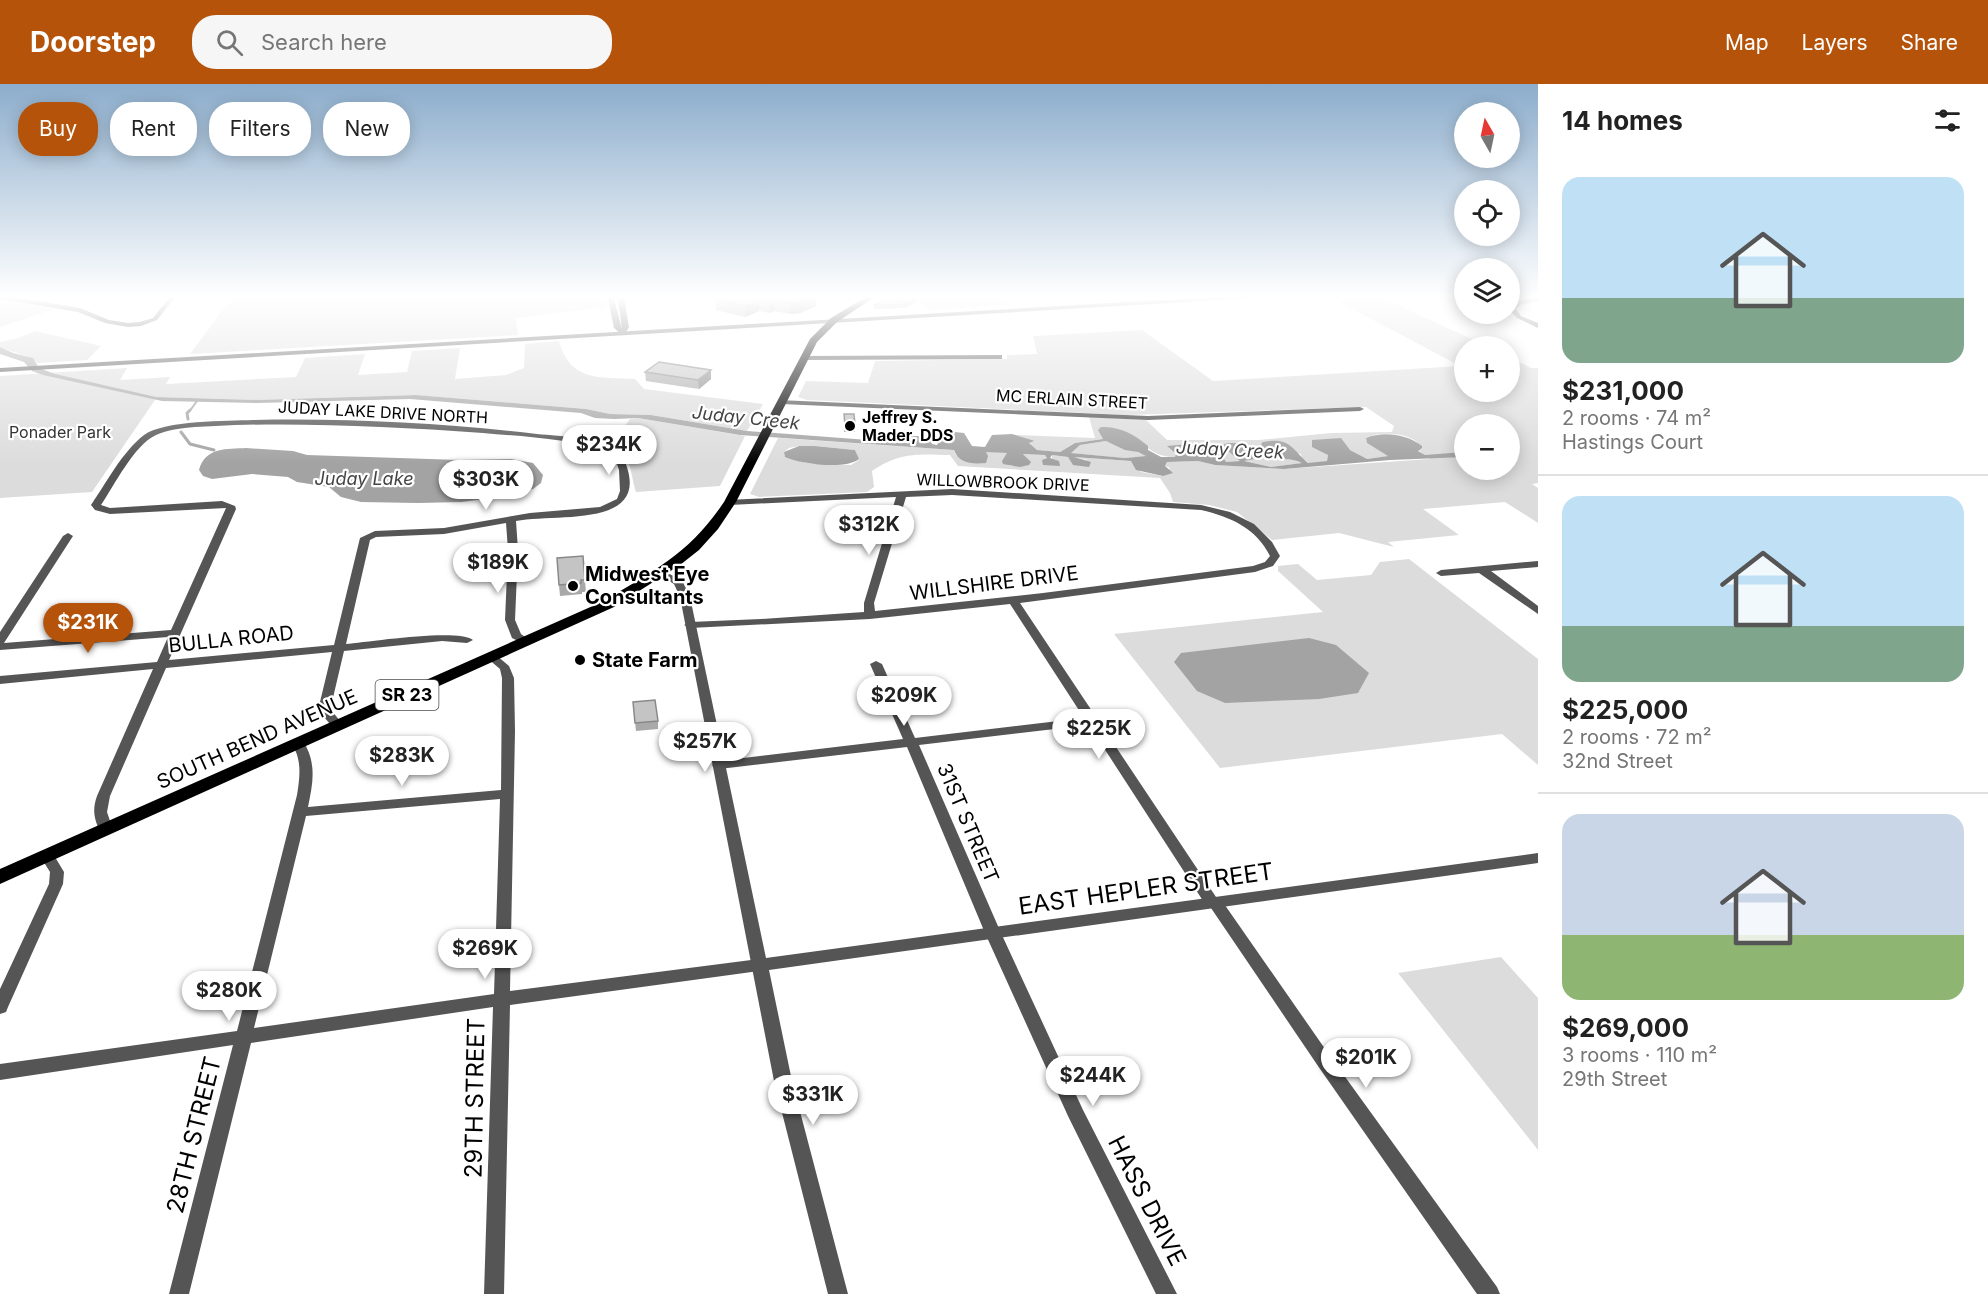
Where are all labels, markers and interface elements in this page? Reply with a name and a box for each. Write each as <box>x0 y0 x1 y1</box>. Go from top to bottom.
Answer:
search box <box>192 15 612 69</box>
text: Doorstep <box>30 25 156 59</box>
icon: search <box>213 26 246 59</box>
text: Search here <box>261 29 387 55</box>
text: Map <box>1725 30 1769 55</box>
text: Layers <box>1802 30 1868 55</box>
text: Share <box>1901 30 1958 55</box>
chip: Buy <box>18 102 98 156</box>
chip: Rent <box>110 102 197 156</box>
chip: Filters <box>209 102 311 156</box>
chip: New <box>323 102 410 156</box>
north arrow <box>1454 102 1520 168</box>
map controls <box>1454 102 1520 480</box>
icon: filters <box>1931 104 1964 137</box>
text: 14 homes <box>1562 105 1683 136</box>
button: locate <box>1454 180 1520 246</box>
icon: home <box>1709 216 1817 324</box>
button: layers <box>1454 258 1520 324</box>
button: + <box>1454 336 1520 402</box>
text: $231,000 <box>1562 375 1684 406</box>
street label: MC ERLAIN STREET <box>996 385 1148 413</box>
street label: JUDAY LAKE DRIVE NORTH <box>277 397 489 427</box>
water label: Juday Creek <box>691 401 802 434</box>
text: 2 rooms · 74 m² <box>1562 406 1711 430</box>
place label: Jeffrey S. Mader, DDS <box>862 407 954 445</box>
button: − <box>1454 414 1520 480</box>
marker: Jeffrey S. Mader, DDS <box>843 419 857 433</box>
park label: Ponader Park <box>9 422 111 442</box>
pin: $234K <box>567 425 651 476</box>
text: Hastings Court <box>1562 430 1703 454</box>
text: $234K <box>576 432 642 456</box>
water label: Juday Creek <box>1175 436 1286 463</box>
pin: $303K <box>444 460 528 511</box>
text: $303K <box>453 467 519 491</box>
water label: Juday Lake <box>315 468 414 489</box>
street label: WILLOWBROOK DRIVE <box>916 469 1090 495</box>
pin: $312K <box>827 505 911 556</box>
text: $312K <box>838 512 900 536</box>
icon: home <box>1709 535 1817 643</box>
pin: $189K <box>456 543 540 594</box>
text: $189K <box>467 550 529 574</box>
street label: WILLSHIRE DRIVE <box>908 561 1080 605</box>
place label: Midwest Eye Consultants <box>585 562 709 609</box>
marker: Midwest Eye Consultants <box>566 579 580 593</box>
pin: $231K <box>46 603 130 654</box>
text: $231K <box>57 610 119 634</box>
street label: BULLA ROAD <box>167 620 295 658</box>
place label: State Farm <box>592 648 697 672</box>
marker: State Farm <box>573 653 587 667</box>
pin: $209K <box>862 676 946 727</box>
road number: SR 23 <box>376 680 438 710</box>
text: $209K <box>871 683 937 707</box>
street label: SOUTH BEND AVENUE <box>153 684 361 794</box>
text: $225,000 <box>1562 694 1688 725</box>
pin: $225K <box>1057 709 1141 760</box>
text: $225K <box>1066 716 1132 740</box>
pin: $257K <box>663 722 747 773</box>
text: 2 rooms · 72 m² <box>1562 725 1712 749</box>
text: $257K <box>673 729 737 753</box>
pin: $283K <box>360 736 444 787</box>
text: $283K <box>369 743 435 767</box>
text: 32nd Street <box>1562 749 1673 773</box>
street label: 31ST STREET <box>932 760 1004 886</box>
icon: home <box>1709 853 1817 961</box>
street label: EAST HEPLER STREET <box>1017 856 1275 921</box>
pin: $269K <box>443 929 527 980</box>
text: $269K <box>452 936 518 960</box>
pin: $280K <box>187 971 271 1022</box>
text: $280K <box>196 978 262 1002</box>
text: $269,000 <box>1562 1012 1689 1043</box>
street label: 29TH STREET <box>459 1018 490 1178</box>
pin: $201K <box>1324 1038 1408 1089</box>
text: 3 rooms · 110 m² <box>1562 1043 1717 1067</box>
text: $201K <box>1335 1045 1397 1069</box>
street label: 28TH STREET <box>160 1054 227 1216</box>
pin: $244K <box>1051 1056 1135 1107</box>
text: $244K <box>1060 1063 1126 1087</box>
text: 29th Street <box>1562 1067 1667 1091</box>
pin: $331K <box>771 1075 855 1126</box>
text: $331K <box>782 1082 844 1106</box>
street label: HASS DRIVE <box>1102 1131 1193 1271</box>

